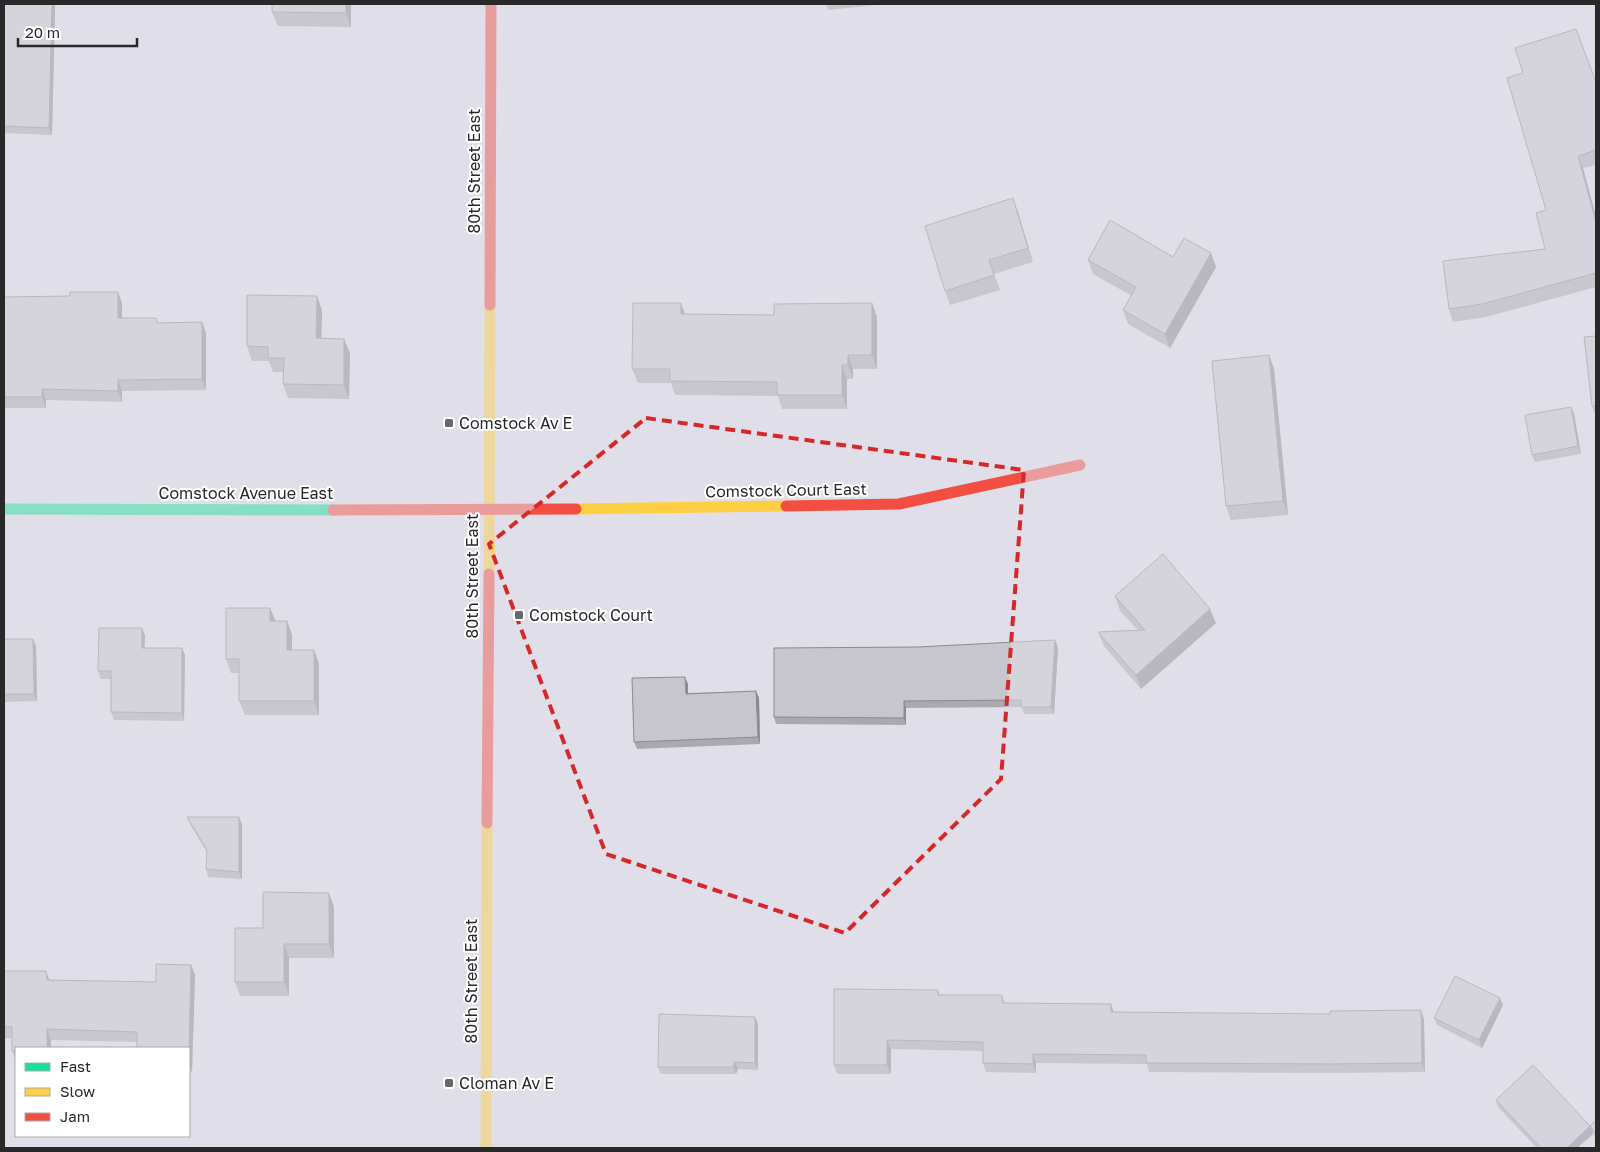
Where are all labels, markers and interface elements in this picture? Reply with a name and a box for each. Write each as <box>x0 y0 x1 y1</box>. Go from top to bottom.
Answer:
scale bar <box>18 15 136 47</box>
text: 20 m <box>25 23 60 41</box>
street label: 80th Street East <box>464 109 484 233</box>
place label: Comstock Av E <box>459 413 572 433</box>
marker: Comstock Av E <box>443 417 455 429</box>
street label: Comstock Court East <box>705 479 867 501</box>
street label: Comstock Avenue East <box>159 483 333 503</box>
street label: 80th Street East <box>462 514 482 638</box>
place label: Comstock Court <box>529 605 653 625</box>
marker: Comstock Court <box>513 609 525 621</box>
street label: 80th Street East <box>461 919 481 1043</box>
legend <box>15 1047 190 1137</box>
text: Fast <box>60 1057 91 1075</box>
place label: Cloman Av E <box>459 1073 554 1093</box>
marker: Cloman Av E <box>443 1077 455 1089</box>
text: Slow <box>60 1082 95 1100</box>
text: Jam <box>60 1107 90 1125</box>

